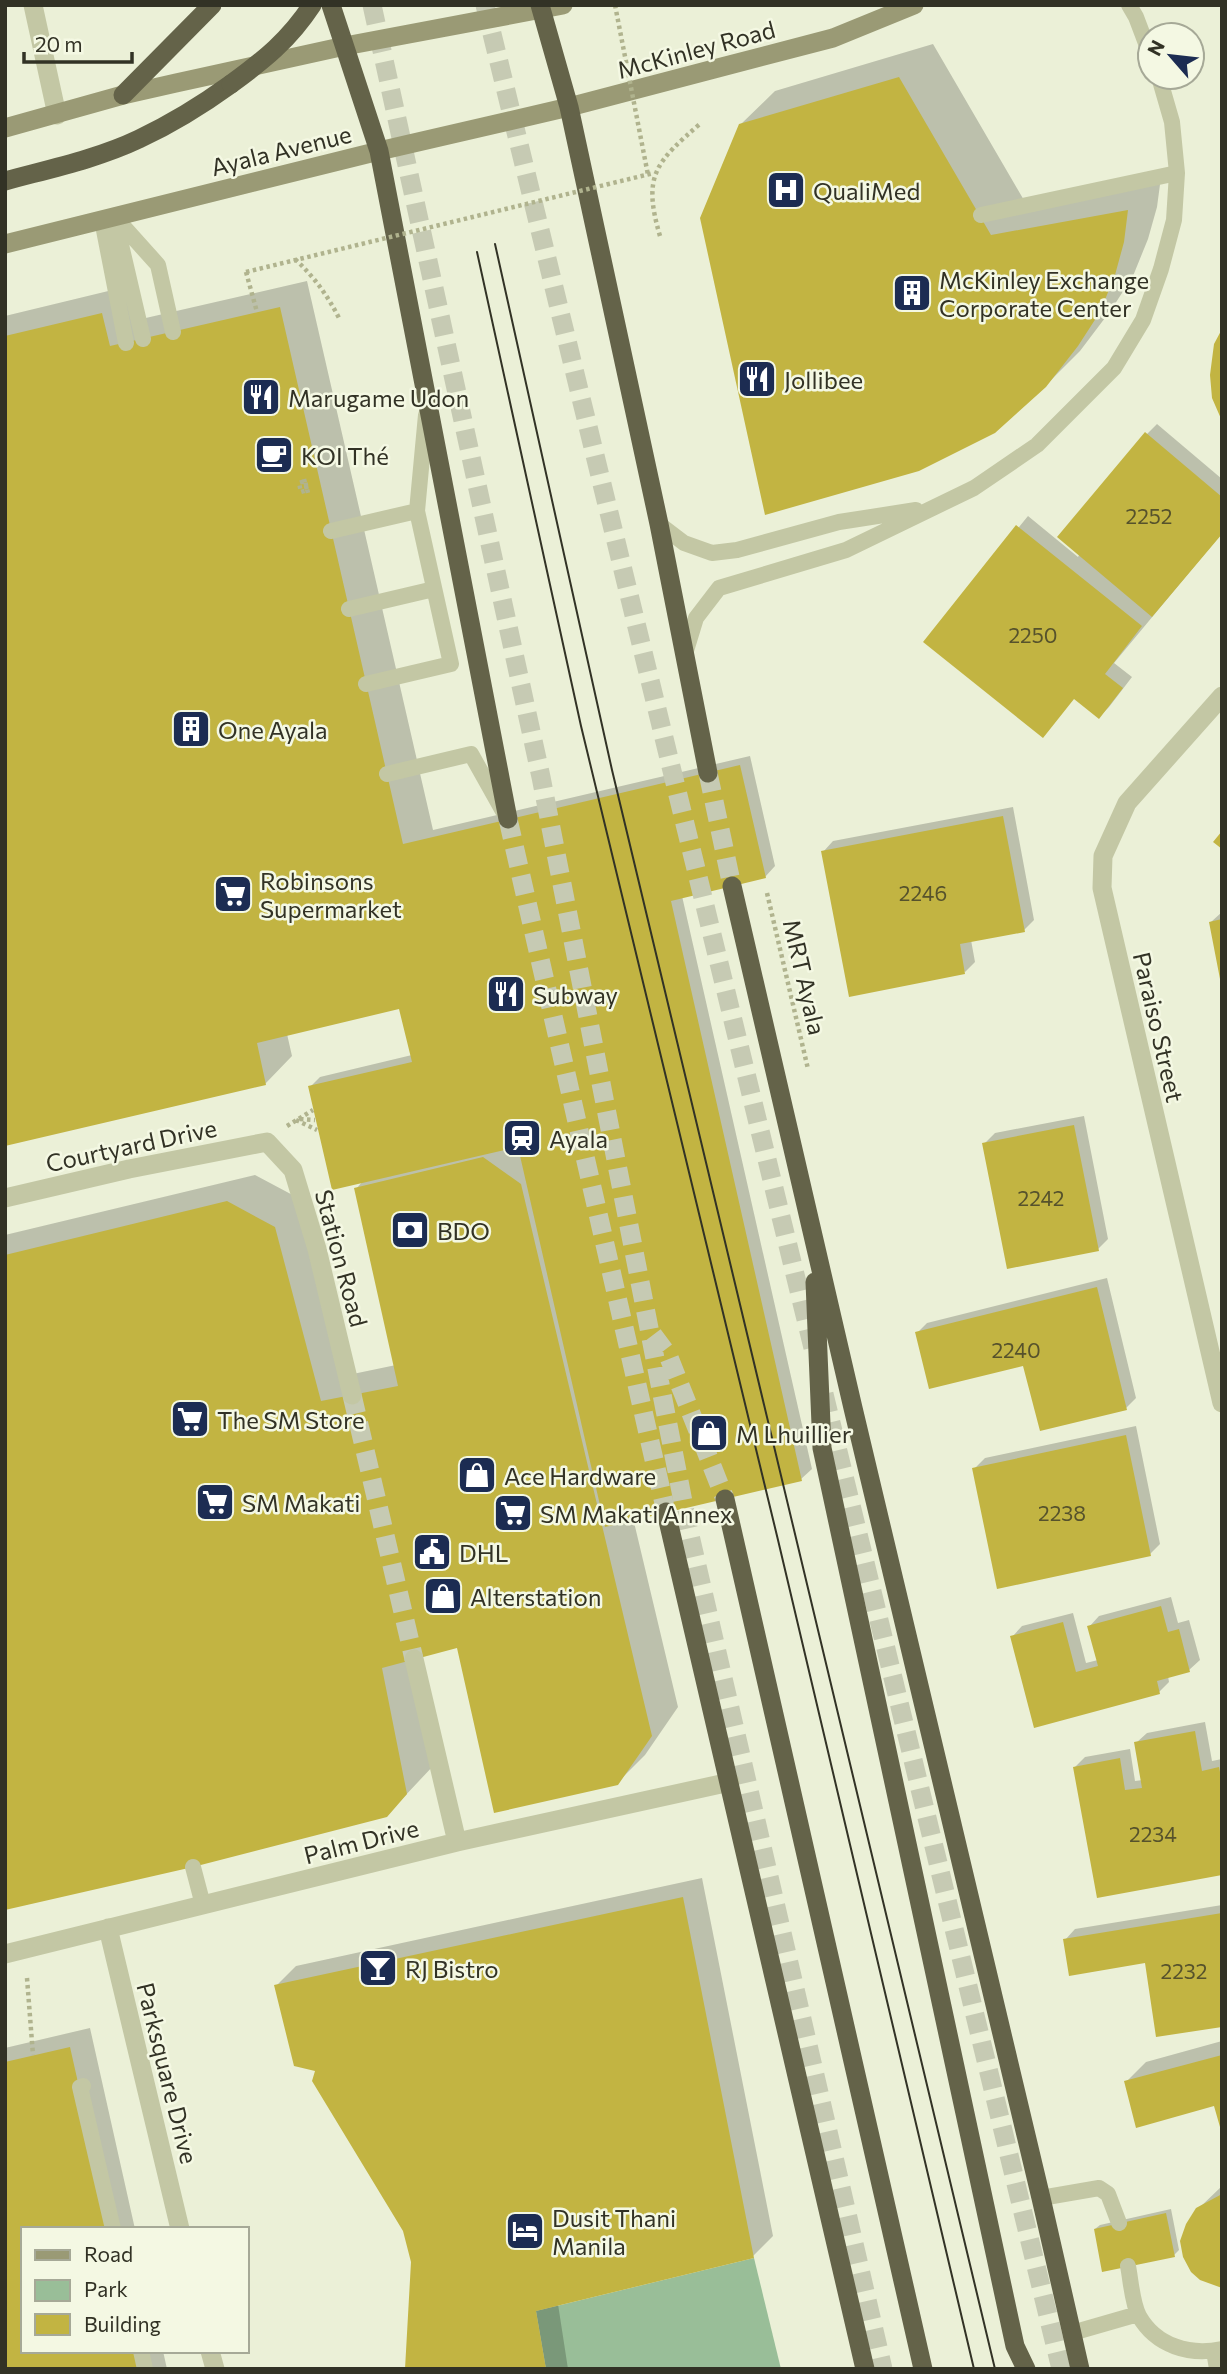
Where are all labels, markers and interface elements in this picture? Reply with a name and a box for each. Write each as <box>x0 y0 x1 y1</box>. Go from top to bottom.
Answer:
street label: McKinley Road <box>614 14 778 84</box>
scale bar <box>24 21 133 65</box>
north arrow <box>1136 21 1206 91</box>
text: 20 m <box>35 31 83 56</box>
text: N <box>1142 36 1169 59</box>
street label: Ayala Avenue <box>208 119 354 181</box>
hospital icon: QualiMed <box>765 169 807 211</box>
place label: QualiMed <box>813 176 920 205</box>
place label: McKinley Exchange Corporate Center <box>939 265 1149 322</box>
building icon: McKinley Exchange Corporate Center <box>891 272 933 314</box>
restaurant icon: Jollibee <box>736 358 778 400</box>
place label: Jollibee <box>784 365 863 394</box>
restaurant icon: Marugame Udon <box>240 376 282 418</box>
place label: Marugame Udon <box>288 383 469 412</box>
cafe icon: KOI Thé <box>253 434 295 476</box>
place label: KOI Thé <box>301 441 389 470</box>
house number: 2252 <box>1126 503 1173 528</box>
house number: 2250 <box>1008 622 1058 647</box>
building icon: One Ayala <box>170 708 212 750</box>
place label: One Ayala <box>218 715 328 744</box>
place label: Robinsons Supermarket <box>260 866 402 923</box>
supermarket icon: Robinsons Supermarket <box>212 873 254 915</box>
house number: 2246 <box>899 880 947 905</box>
street label: MRT Ayala <box>778 916 832 1038</box>
street label: Paraiso Street <box>1128 949 1190 1105</box>
restaurant icon: Subway <box>485 973 527 1015</box>
place label: Subway <box>533 980 618 1009</box>
street label: Courtyard Drive <box>43 1113 219 1177</box>
station icon: Ayala <box>501 1117 543 1159</box>
place label: Ayala <box>549 1124 608 1153</box>
house number: 2242 <box>1018 1185 1064 1210</box>
street label: Station Road <box>310 1186 374 1330</box>
bank icon: BDO <box>389 1209 431 1251</box>
place label: BDO <box>437 1216 490 1245</box>
house number: 2240 <box>991 1337 1041 1362</box>
supermarket icon: The SM Store <box>169 1398 211 1440</box>
place label: The SM Store <box>217 1405 365 1434</box>
shop icon: M Lhuillier <box>688 1412 730 1454</box>
place label: M Lhuillier <box>736 1419 852 1448</box>
shop icon: Ace Hardware <box>456 1454 498 1496</box>
place label: Ace Hardware <box>504 1461 656 1490</box>
supermarket icon: SM Makati <box>194 1481 236 1523</box>
place label: SM Makati <box>242 1488 361 1517</box>
supermarket icon: SM Makati Annex <box>492 1492 534 1534</box>
place label: SM Makati Annex <box>540 1499 733 1528</box>
house number: 2238 <box>1038 1500 1086 1525</box>
public building icon: DHL <box>411 1531 453 1573</box>
place label: DHL <box>459 1538 508 1567</box>
shop icon: Alterstation <box>422 1575 464 1617</box>
place label: Alterstation <box>470 1582 602 1611</box>
street label: Palm Drive <box>301 1813 421 1869</box>
house number: 2234 <box>1129 1821 1177 1846</box>
bar icon: RJ Bistro <box>357 1947 399 1989</box>
place label: RJ Bistro <box>405 1954 499 1983</box>
house number: 2232 <box>1161 1958 1207 1983</box>
street label: Parksquare Drive <box>131 1979 205 2167</box>
place label: Dusit Thani Manila <box>552 2203 676 2260</box>
hotel icon: Dusit Thani Manila <box>504 2210 546 2252</box>
legend <box>21 2227 248 2353</box>
text: Road <box>84 2241 133 2266</box>
text: Park <box>84 2276 128 2301</box>
text: Building <box>84 2311 161 2336</box>

